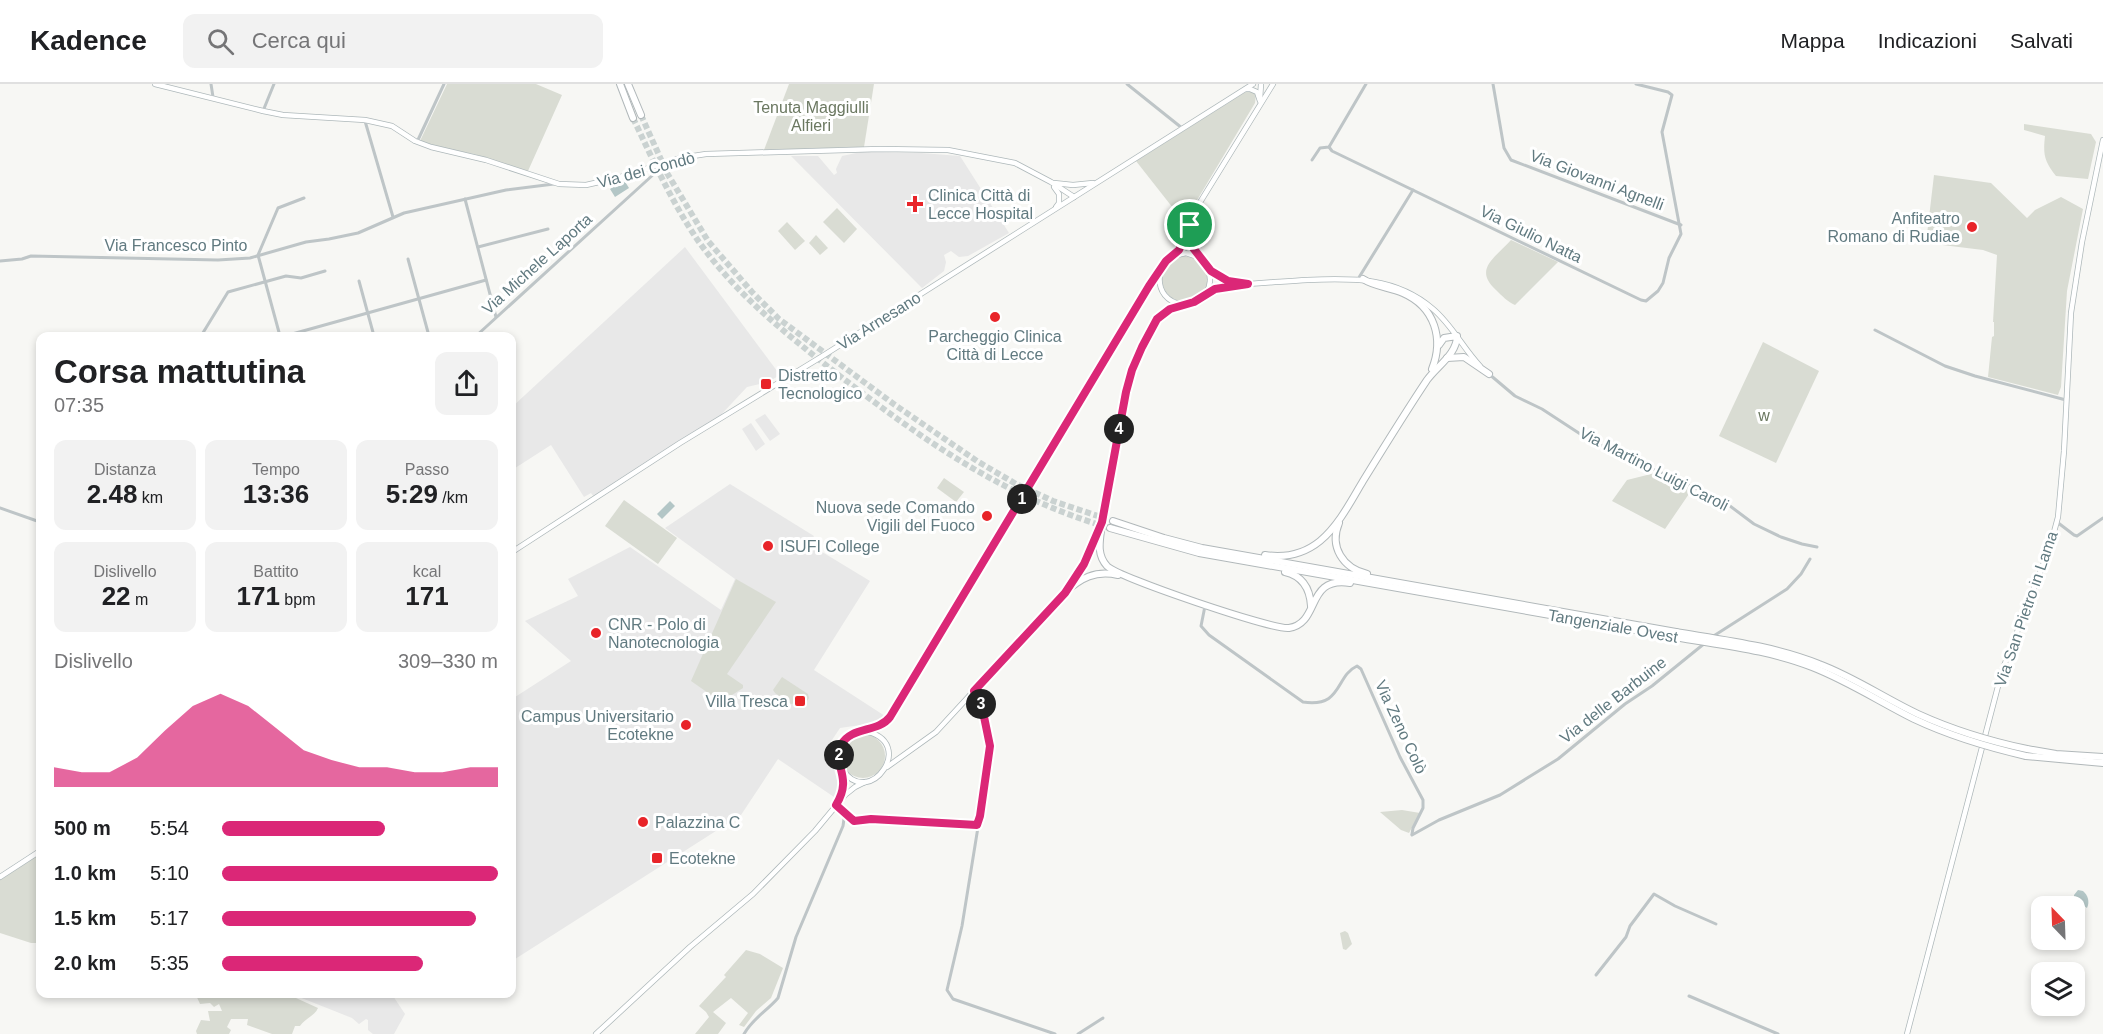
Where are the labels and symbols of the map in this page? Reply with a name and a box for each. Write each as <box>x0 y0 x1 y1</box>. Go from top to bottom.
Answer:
park label: Tenuta Maggiulli Alfieri <box>753 99 869 134</box>
street label: Via Giovanni Agnelli <box>1528 147 1666 213</box>
street label: Via dei Condò <box>595 149 697 191</box>
place label: Clinica Città di Lecce Hospital <box>928 187 1033 222</box>
marker: Clinica Città di Lecce Hospital <box>906 195 924 213</box>
pin <box>1164 199 1215 250</box>
street label: Via Giulio Natta <box>1477 202 1585 266</box>
street label: Via Michele Laporta <box>479 210 595 318</box>
place label: Anfiteatro Romano di Rudiae <box>1827 210 1960 245</box>
marker: Anfiteatro Romano di Rudiae <box>1965 220 1979 234</box>
street label: Via Francesco Pinto <box>105 237 248 254</box>
street label: Via Arnesano <box>834 289 924 353</box>
marker: Parcheggio Clinica Città di Lecce <box>988 310 1002 324</box>
place label: Parcheggio Clinica Città di Lecce <box>928 328 1062 363</box>
place label: Distretto Tecnologico <box>778 367 863 402</box>
marker: Distretto Tecnologico <box>759 377 773 391</box>
park label: w <box>1757 407 1770 424</box>
pin: 4 <box>1104 414 1134 444</box>
street label: Via Martino Luigi Caroli <box>1577 424 1731 514</box>
pin: 1 <box>1007 484 1037 514</box>
place label: Nuova sede Comando Vigili del Fuoco <box>816 499 975 534</box>
marker: Nuova sede Comando Vigili del Fuoco <box>980 509 994 523</box>
street label: Via San Pietro in Lama <box>1991 529 2061 689</box>
place label: ISUFI College <box>780 538 880 555</box>
marker: ISUFI College <box>761 539 775 553</box>
street label: Tangenziale Ovest <box>1547 606 1680 646</box>
place label: CNR - Polo di Nanotecnologia <box>608 616 719 651</box>
marker: CNR - Polo di Nanotecnologia <box>589 626 603 640</box>
street label: Via delle Barbuine <box>1557 653 1669 747</box>
street label: Via Zeno Colò <box>1372 678 1430 776</box>
pin: 3 <box>966 689 996 719</box>
place label: Villa Tresca <box>706 693 788 710</box>
marker: Villa Tresca <box>793 694 807 708</box>
place label: Campus Universitario Ecotekne <box>521 708 674 743</box>
marker: Campus Universitario Ecotekne <box>679 718 693 732</box>
pin: 2 <box>824 740 854 770</box>
place label: Palazzina C <box>655 814 740 831</box>
marker: Palazzina C <box>636 815 650 829</box>
place label: Ecotekne <box>669 850 736 867</box>
marker: Ecotekne <box>650 851 664 865</box>
north arrow <box>2031 896 2085 950</box>

